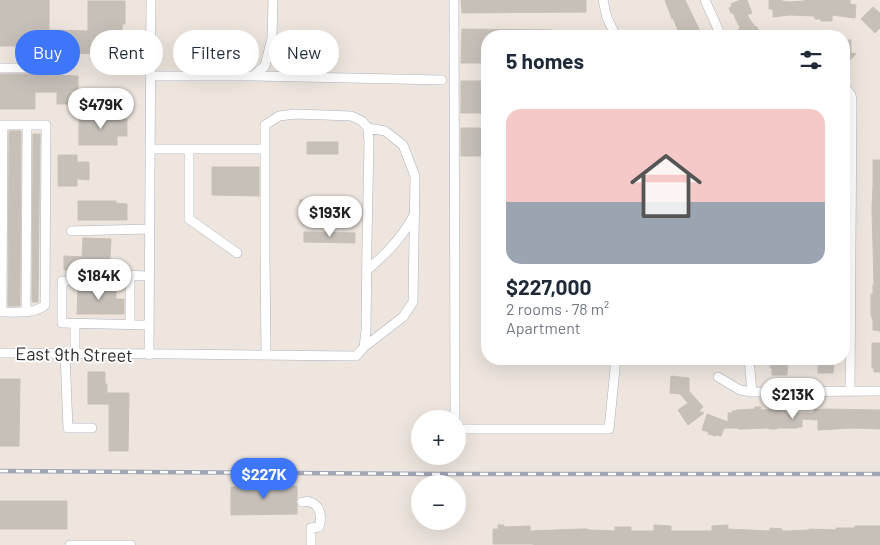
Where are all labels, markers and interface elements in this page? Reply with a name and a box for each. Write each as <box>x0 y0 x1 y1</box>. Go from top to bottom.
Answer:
chip: Buy <box>15 30 80 75</box>
chip: Rent <box>90 30 163 75</box>
chip: Filters <box>173 30 259 75</box>
chip: New <box>269 30 339 75</box>
icon: filters <box>797 46 825 74</box>
text: 5 homes <box>506 48 584 73</box>
pin: $479K <box>66 88 136 130</box>
text: $479K <box>79 94 123 113</box>
icon: home <box>621 141 711 231</box>
pin: $193K <box>295 196 365 238</box>
text: $193K <box>309 202 351 221</box>
pin: $184K <box>64 258 134 301</box>
text: $184K <box>77 265 121 284</box>
text: $227,000 <box>506 274 592 299</box>
text: 2 rooms · 78 m² <box>506 299 609 318</box>
text: Apartment <box>506 318 581 337</box>
street label: East 9th Street <box>15 342 133 366</box>
pin: $213K <box>758 378 828 420</box>
text: $213K <box>772 384 814 403</box>
map controls <box>411 410 466 530</box>
button: + <box>411 410 466 465</box>
pin: $227K <box>229 458 299 500</box>
text: $227K <box>241 464 287 483</box>
button: − <box>411 475 466 530</box>

